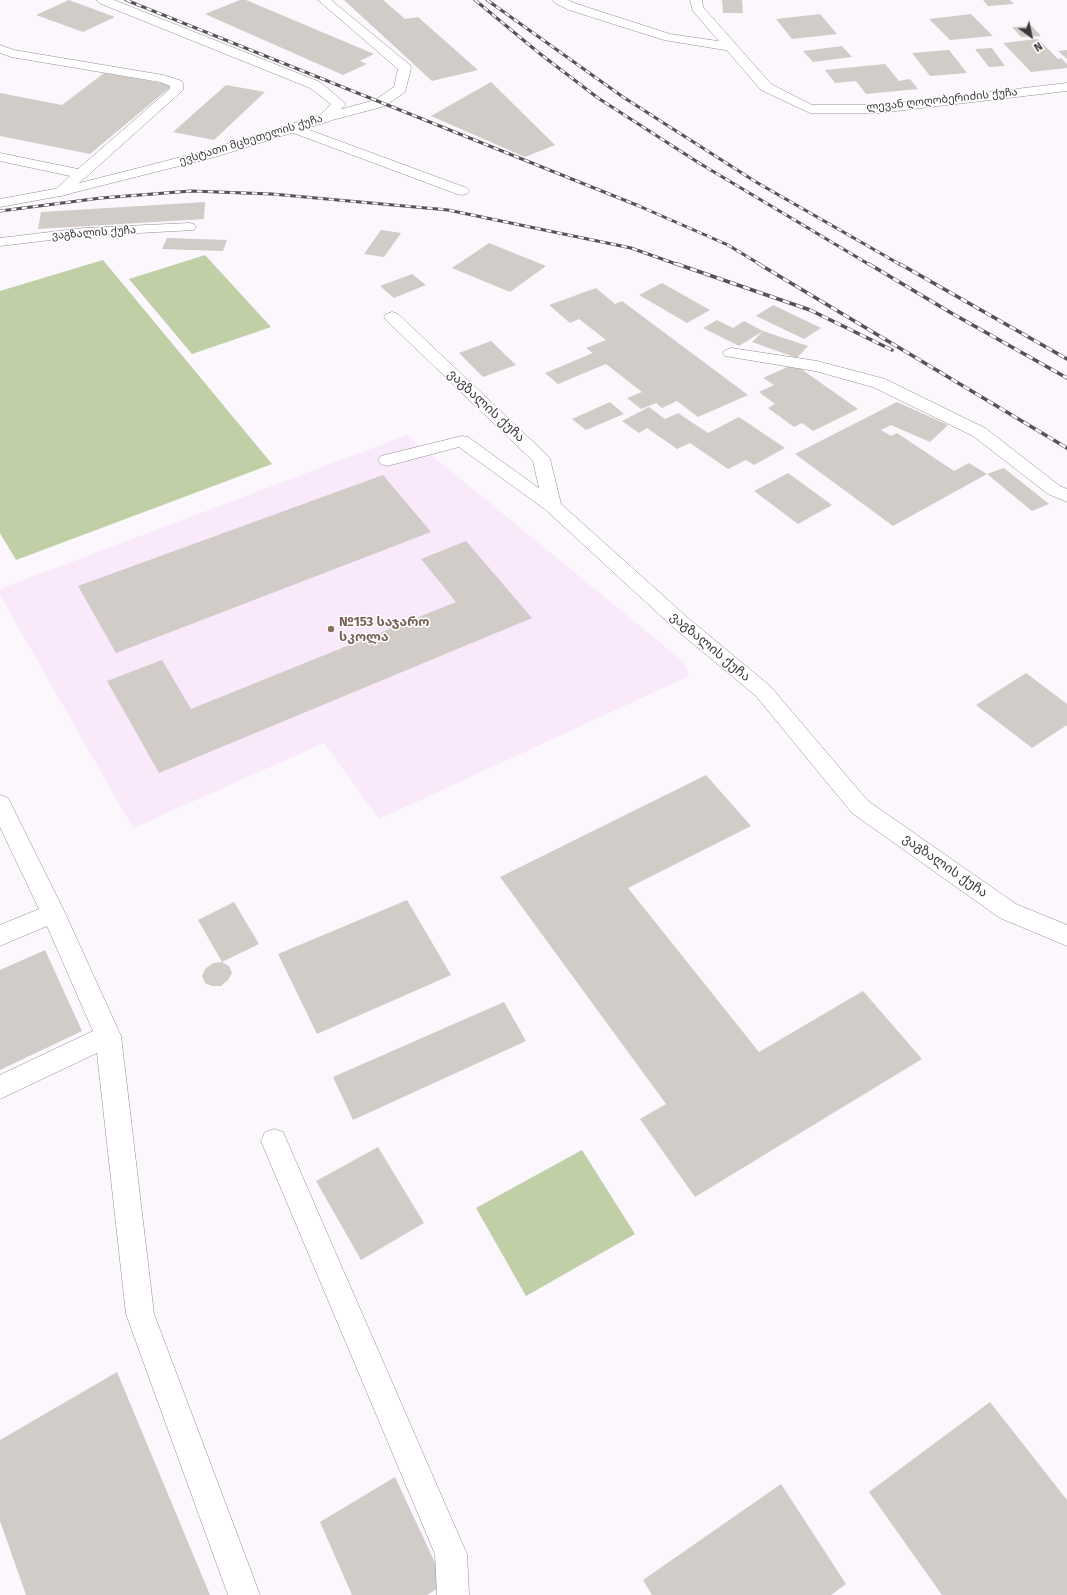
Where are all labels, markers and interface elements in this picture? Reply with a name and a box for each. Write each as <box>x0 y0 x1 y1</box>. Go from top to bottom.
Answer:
north arrow <box>1011 16 1051 56</box>
text: N <box>1031 39 1044 54</box>
street label: ლევან ღოღობერიძის ქუჩა <box>866 85 1018 115</box>
street label: ევსტათი მცხეთელის ქუჩა <box>178 112 324 168</box>
street label: ვაგზალის ქუჩა <box>51 223 137 243</box>
street label: ვაგზალის ქუჩა <box>444 366 528 446</box>
street label: ვაგზალის ქუჩა <box>667 609 753 685</box>
place label: №153 საჯარო სკოლა <box>339 614 429 645</box>
marker: №153 საჯარო სკოლა <box>326 624 336 634</box>
street label: ვაგზალის ქუჩა <box>900 831 990 901</box>

